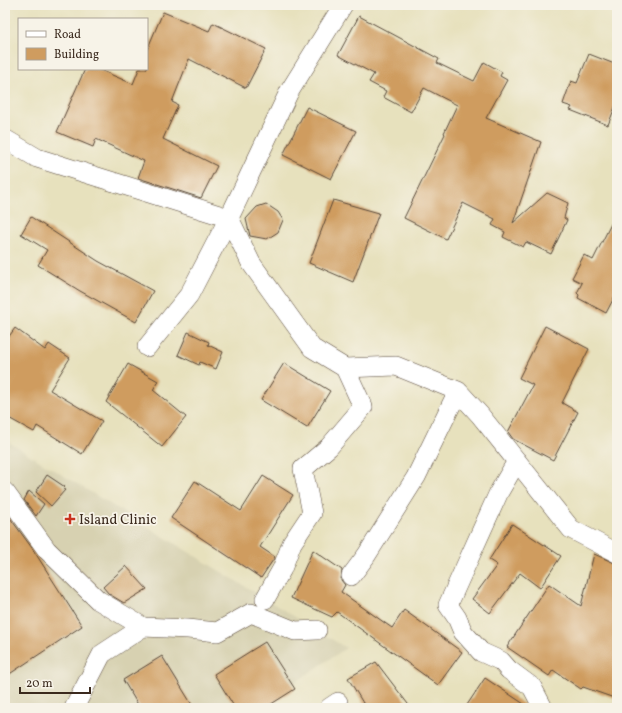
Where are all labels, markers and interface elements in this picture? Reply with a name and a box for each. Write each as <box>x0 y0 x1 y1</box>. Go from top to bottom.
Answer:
legend <box>18 18 148 70</box>
text: Road <box>54 27 81 43</box>
text: Building <box>54 47 99 63</box>
place label: Island Clinic <box>79 511 157 530</box>
marker: Island Clinic <box>64 513 76 525</box>
scale bar <box>20 669 90 695</box>
text: 20 m <box>26 676 53 692</box>

